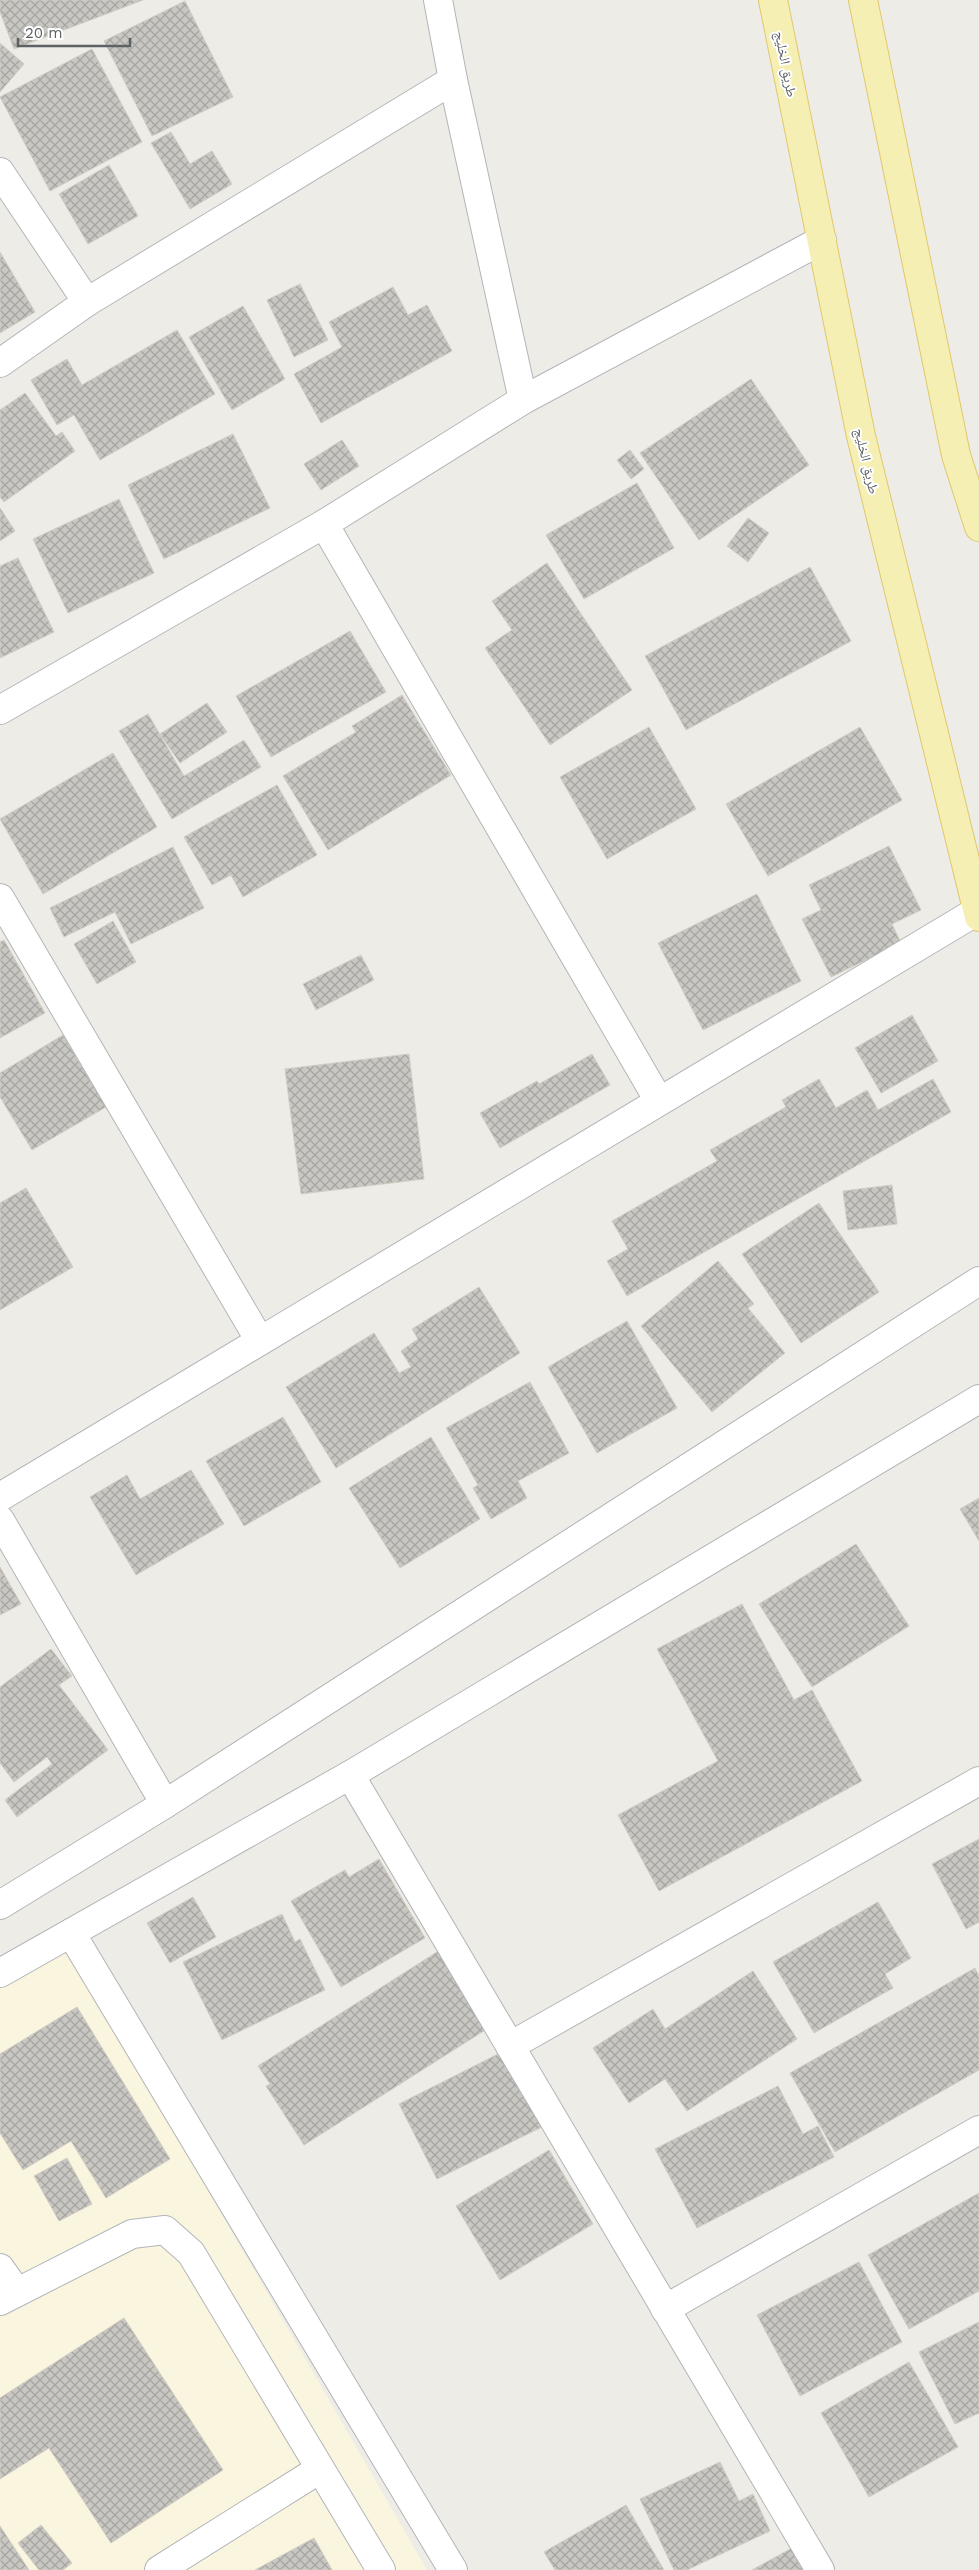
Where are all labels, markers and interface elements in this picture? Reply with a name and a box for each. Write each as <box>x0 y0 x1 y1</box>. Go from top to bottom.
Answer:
scale bar <box>18 15 130 47</box>
text: 20 m <box>25 24 63 42</box>
street label: طريق الخليج <box>770 30 800 99</box>
street label: طريق الخليج <box>850 427 882 496</box>

